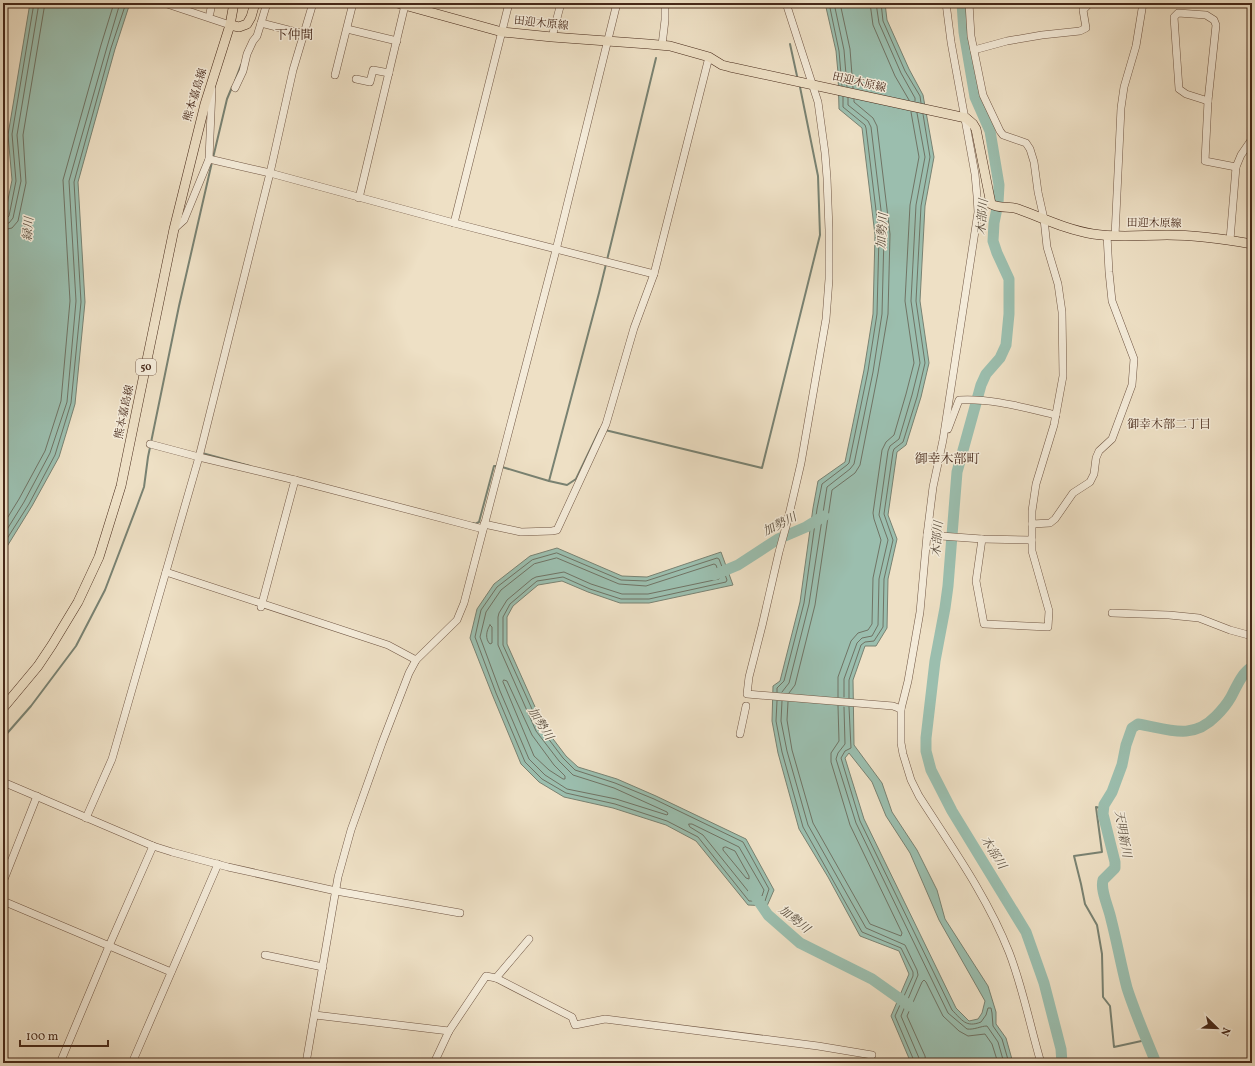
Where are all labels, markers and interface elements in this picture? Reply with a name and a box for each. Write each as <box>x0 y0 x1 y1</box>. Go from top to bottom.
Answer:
street label: 田迎木原線 <box>513 14 569 34</box>
district label: 下仲間 <box>274 27 314 45</box>
street label: 熊本嘉島線 <box>181 67 211 123</box>
street label: 田迎木原線 <box>831 70 887 96</box>
water label: 木部川 <box>973 196 993 236</box>
water label: 加勢川 <box>874 210 892 250</box>
water label: 緑川 <box>20 214 38 242</box>
street label: 田迎木原線 <box>1126 216 1182 232</box>
road number: 50 <box>136 359 156 375</box>
street label: 熊本嘉島線 <box>112 384 138 440</box>
district label: 御幸木部二丁目 <box>1127 417 1211 433</box>
district label: 御幸木部町 <box>914 451 980 469</box>
water label: 加勢川 <box>760 509 801 540</box>
water label: 木部川 <box>928 518 948 558</box>
water label: 加勢川 <box>524 704 557 745</box>
water label: 天明新川 <box>1110 809 1134 861</box>
water label: 木部川 <box>977 833 1010 874</box>
water label: 加勢川 <box>775 902 815 939</box>
north arrow <box>1197 1008 1237 1048</box>
scale bar <box>20 1022 108 1048</box>
text: N <box>1216 1025 1233 1038</box>
text: 100 m <box>26 1029 59 1045</box>

